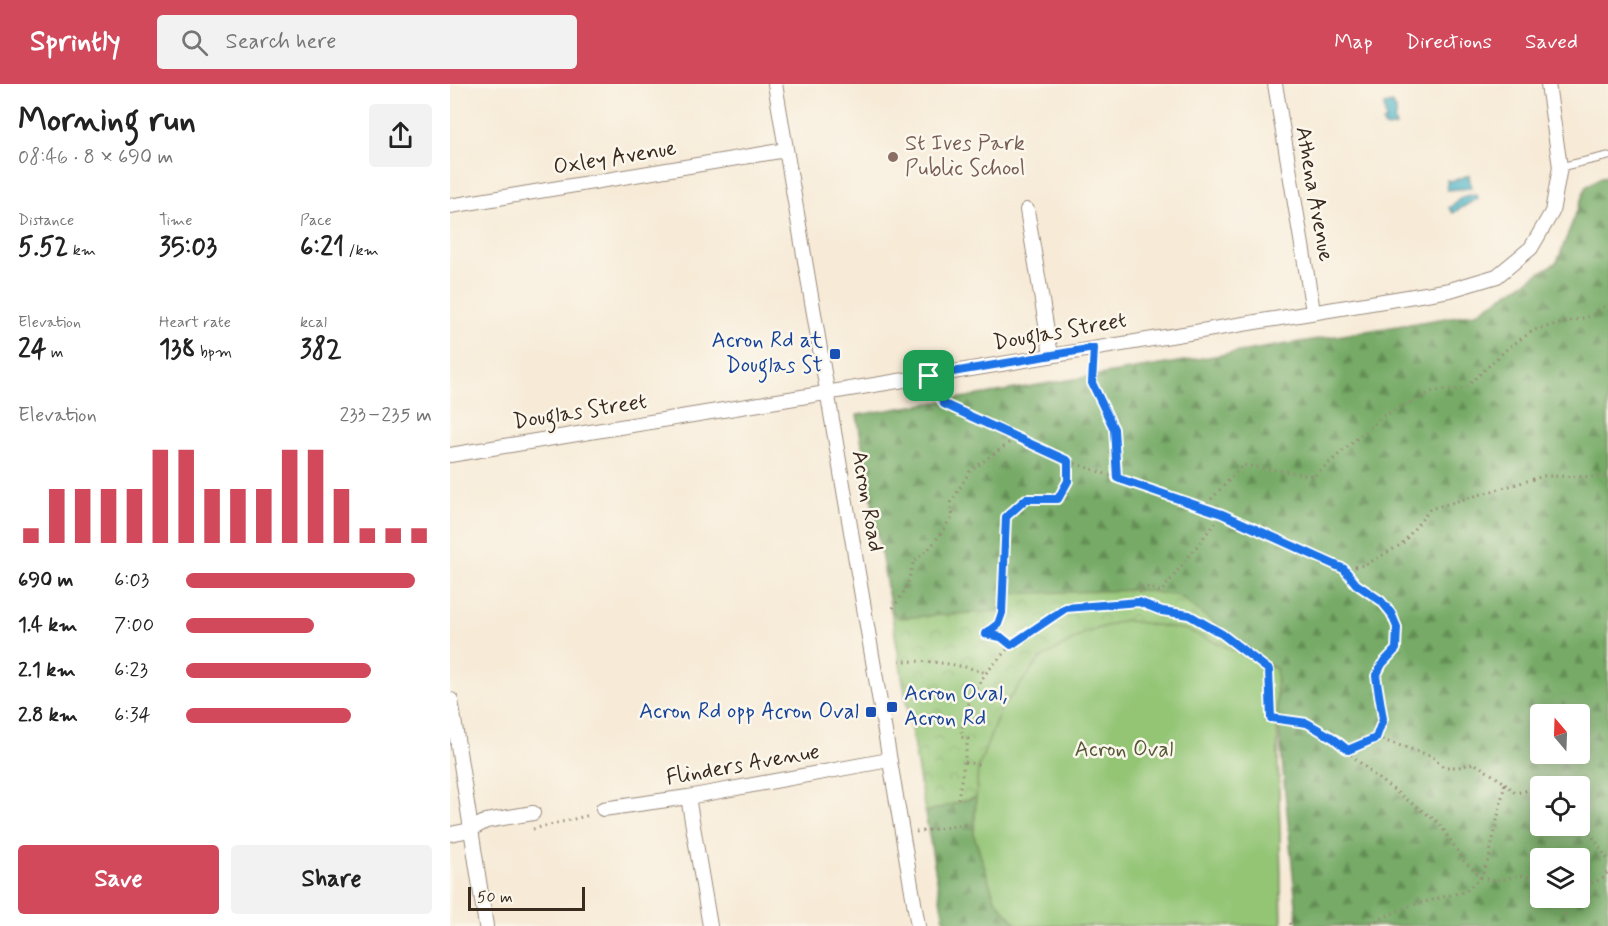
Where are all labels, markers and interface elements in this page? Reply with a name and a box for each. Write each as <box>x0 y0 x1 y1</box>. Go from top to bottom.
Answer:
search box <box>157 15 577 69</box>
text: Sprintly <box>30 24 121 61</box>
icon: search <box>178 26 211 59</box>
text: Search here <box>226 28 336 56</box>
text: Map <box>1334 28 1373 56</box>
text: Directions <box>1406 28 1492 56</box>
text: Saved <box>1525 28 1578 56</box>
text: Morning run <box>18 99 196 143</box>
button: share <box>369 104 432 167</box>
street label: Athena Avenue <box>1288 124 1340 264</box>
place label: St Ives Park Public School <box>905 130 1025 183</box>
street label: Oxley Avenue <box>551 134 679 182</box>
text: 08:46 · 8 × 690 m <box>18 144 173 171</box>
marker: St Ives Park Public School <box>886 150 900 164</box>
text: Distance <box>18 210 74 231</box>
text: Time <box>159 210 193 231</box>
text: Pace <box>300 210 332 231</box>
text: 5.52 <box>18 231 68 265</box>
text: 35:03 <box>159 231 217 265</box>
text: 6:21 <box>300 231 344 265</box>
text: km <box>68 240 96 261</box>
text: /km <box>344 240 379 261</box>
street label: Douglas Street <box>991 306 1129 360</box>
text: Elevation <box>18 312 81 333</box>
text: Heart rate <box>159 312 231 333</box>
text: kcal <box>300 312 327 333</box>
place label: Acron Rd at Douglas St <box>712 327 823 383</box>
text: 24 <box>18 333 47 367</box>
text: 138 <box>159 333 196 367</box>
text: 382 <box>300 333 342 367</box>
text: m <box>47 342 64 363</box>
text: bpm <box>196 342 232 363</box>
marker: Acron Rd at Douglas St <box>828 347 842 361</box>
pin <box>903 350 954 401</box>
icon: arrive <box>912 359 945 392</box>
street label: Douglas Street <box>511 388 649 439</box>
text: Elevation <box>18 402 97 429</box>
text: 233–235 m <box>339 402 432 429</box>
street label: Acron Road <box>844 448 890 554</box>
text: 690 m <box>18 567 74 594</box>
text: 6:03 <box>114 567 149 594</box>
text: 1.4 km <box>18 612 77 639</box>
text: 7:00 <box>114 612 154 639</box>
text: 2.1 km <box>18 657 75 684</box>
text: 6:23 <box>114 657 148 684</box>
place label: Acron Oval, Acron Rd <box>904 680 1008 733</box>
place label: Acron Rd opp Acron Oval <box>639 698 859 726</box>
marker: Acron Oval, Acron Rd <box>885 700 899 714</box>
text: 2.8 km <box>18 702 78 729</box>
text: 6:34 <box>114 702 151 729</box>
north arrow <box>1530 704 1590 764</box>
map controls <box>1530 704 1590 908</box>
marker: Acron Rd opp Acron Oval <box>864 705 878 719</box>
park label: Acron Oval <box>1075 736 1173 764</box>
street label: Flinders Avenue <box>664 738 822 792</box>
button: locate <box>1530 776 1590 836</box>
button: Save <box>18 845 219 914</box>
button: Share <box>231 845 432 914</box>
button: layers <box>1530 848 1590 908</box>
scale bar <box>468 884 585 912</box>
text: 50 m <box>477 887 513 908</box>

